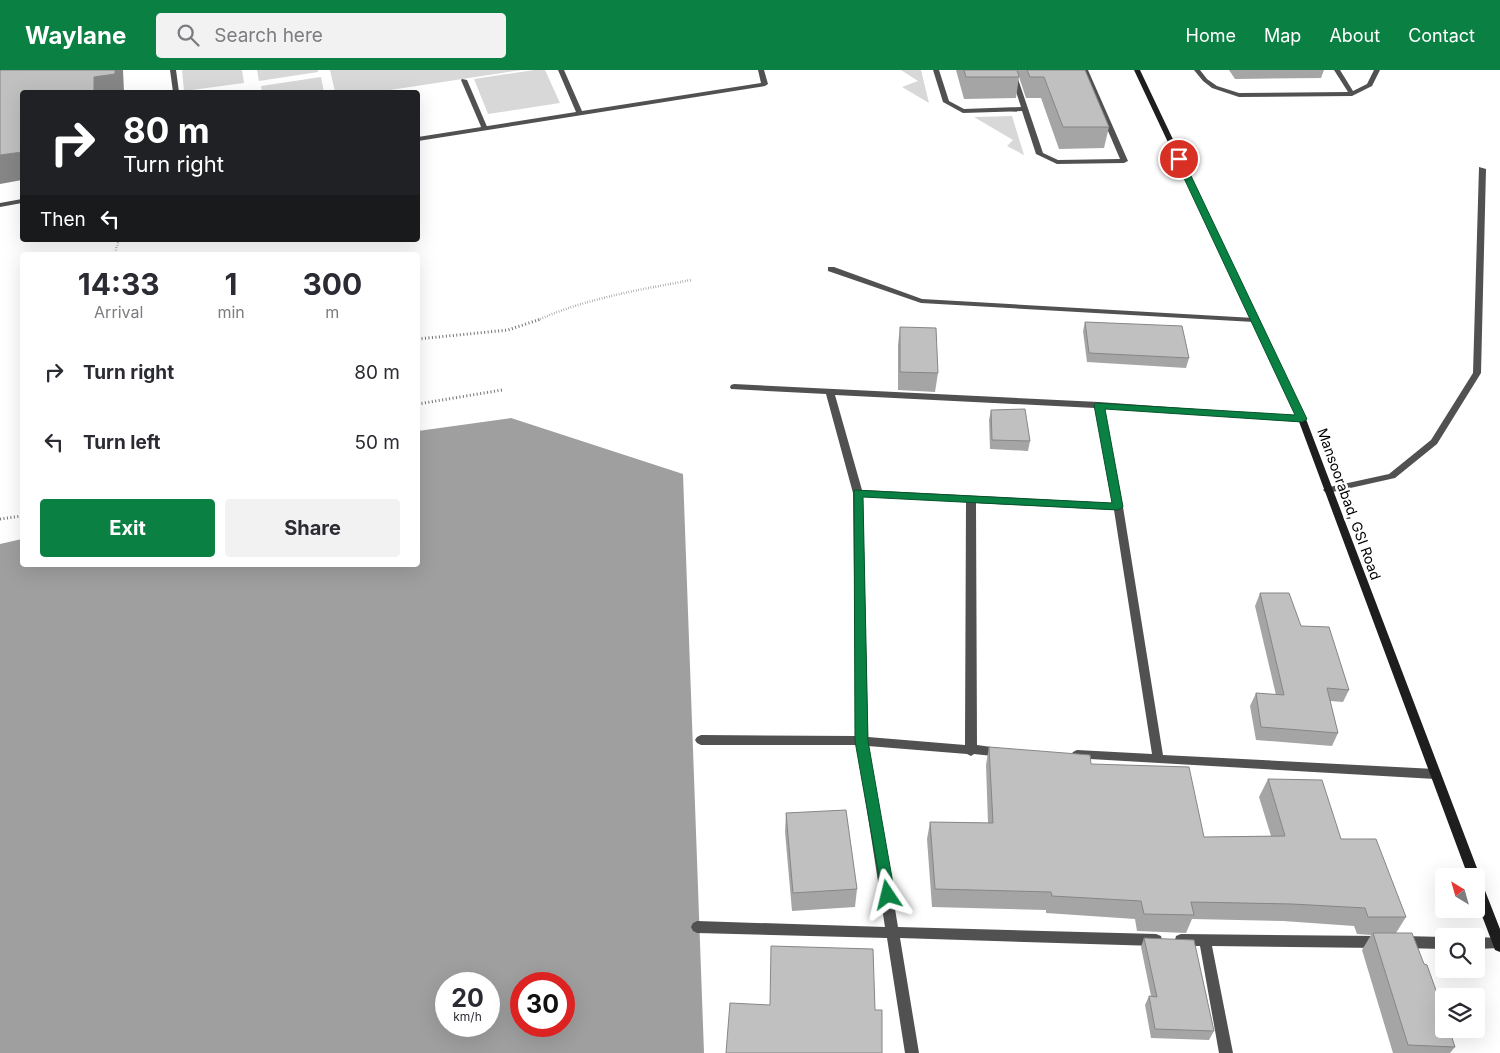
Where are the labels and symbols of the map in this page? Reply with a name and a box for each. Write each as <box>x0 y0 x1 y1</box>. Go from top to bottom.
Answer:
pin <box>1158 138 1200 180</box>
street label: Mansoorabad, GSI Road <box>1314 426 1385 582</box>
position arrow <box>861 868 913 920</box>
north arrow <box>1435 868 1485 918</box>
speed limit sign: 30 <box>510 972 575 1037</box>

